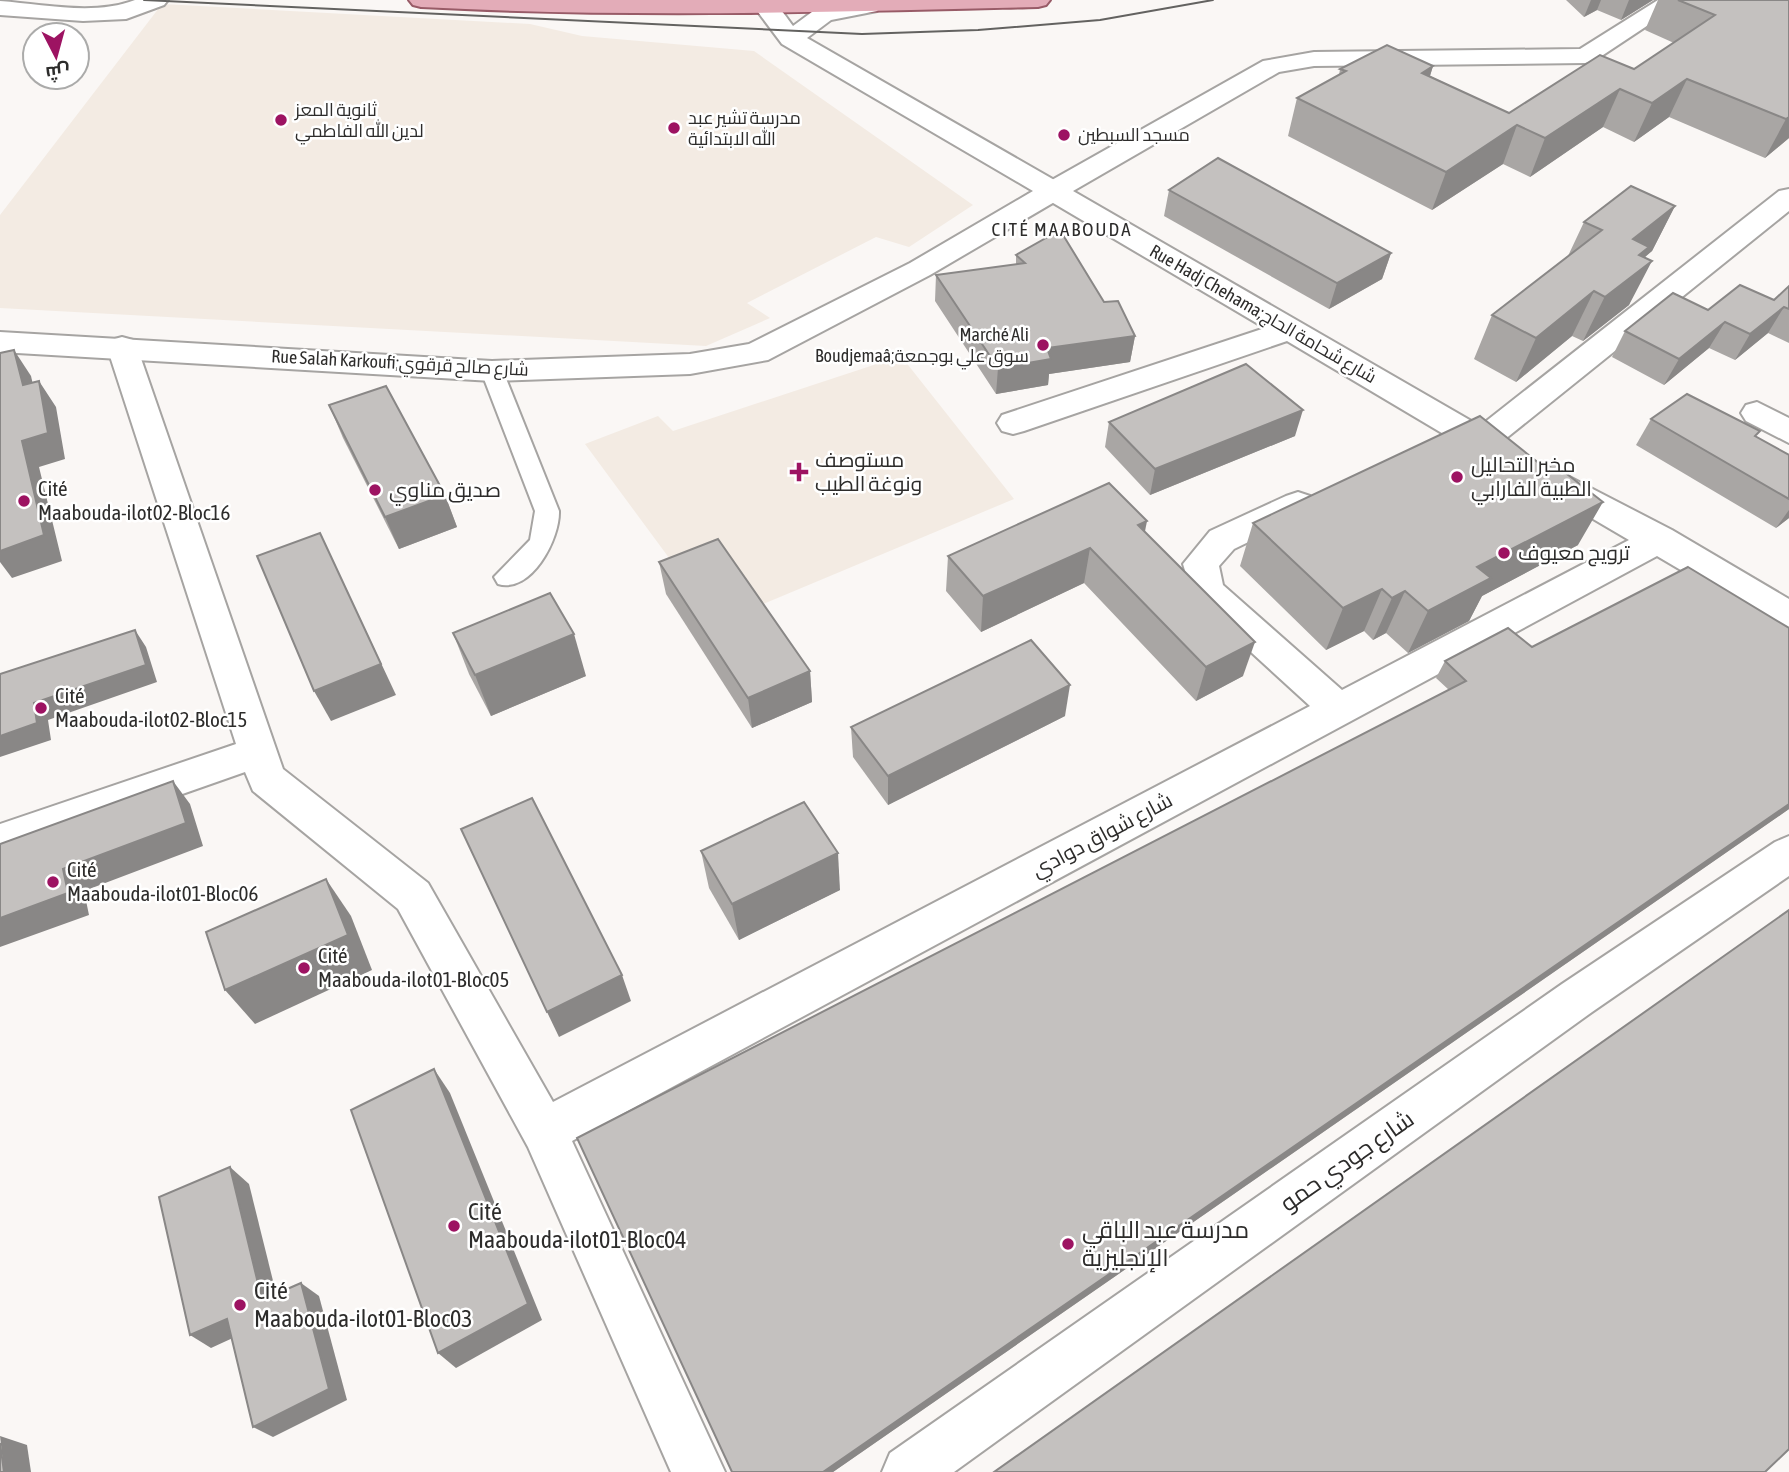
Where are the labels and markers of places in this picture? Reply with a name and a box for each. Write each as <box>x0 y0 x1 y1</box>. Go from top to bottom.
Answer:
place label: ثانوية المعز لدين الله الفاطمي <box>294 99 424 145</box>
place label: مدرسة تشير عبد الله الابتدائية <box>688 107 801 149</box>
marker: ثانوية المعز لدين الله الفاطمي <box>273 112 289 128</box>
marker: مدرسة تشير عبد الله الابتدائية <box>666 120 682 136</box>
place label: مسجد السبطين <box>1078 124 1190 146</box>
marker: مسجد السبطين <box>1056 127 1072 143</box>
place label: Marché Ali Boudjemaâ;سوق علي بوجمعة <box>815 324 1029 370</box>
marker: Marché Ali Boudjemaâ;سوق علي بوجمعة <box>1035 337 1051 353</box>
place label: مستوصف ونوغة الطيب <box>815 447 922 496</box>
place label: مخبر التحاليل الطبية الفارابي <box>1471 452 1592 505</box>
marker: مستوصف ونوغة الطيب <box>789 462 809 482</box>
marker: مخبر التحاليل الطبية الفارابي <box>1449 469 1465 485</box>
place label: Cité Maabouda-ilot02-Bloc16 <box>38 476 230 524</box>
place label: صديق مناوي <box>389 477 501 506</box>
marker: صديق مناوي <box>367 482 383 498</box>
marker: Cité Maabouda-ilot02-Bloc16 <box>16 493 32 509</box>
place label: ترويج معيوف <box>1518 540 1630 567</box>
marker: ترويج معيوف <box>1496 545 1512 561</box>
place label: Cité Maabouda-ilot02-Bloc15 <box>55 683 247 731</box>
marker: Cité Maabouda-ilot02-Bloc15 <box>33 700 49 716</box>
place label: Cité Maabouda-ilot01-Bloc06 <box>67 857 258 905</box>
marker: Cité Maabouda-ilot01-Bloc06 <box>45 874 61 890</box>
place label: Cité Maabouda-ilot01-Bloc05 <box>318 943 509 991</box>
marker: Cité Maabouda-ilot01-Bloc05 <box>296 960 312 976</box>
place label: Cité Maabouda-ilot01-Bloc04 <box>468 1198 687 1253</box>
place label: مدرسة عبد الباقي الإنجليزية <box>1082 1216 1249 1273</box>
marker: Cité Maabouda-ilot01-Bloc04 <box>446 1218 462 1234</box>
marker: مدرسة عبد الباقي الإنجليزية <box>1060 1236 1076 1252</box>
place label: Cité Maabouda-ilot01-Bloc03 <box>254 1277 473 1332</box>
marker: Cité Maabouda-ilot01-Bloc03 <box>232 1297 248 1313</box>

